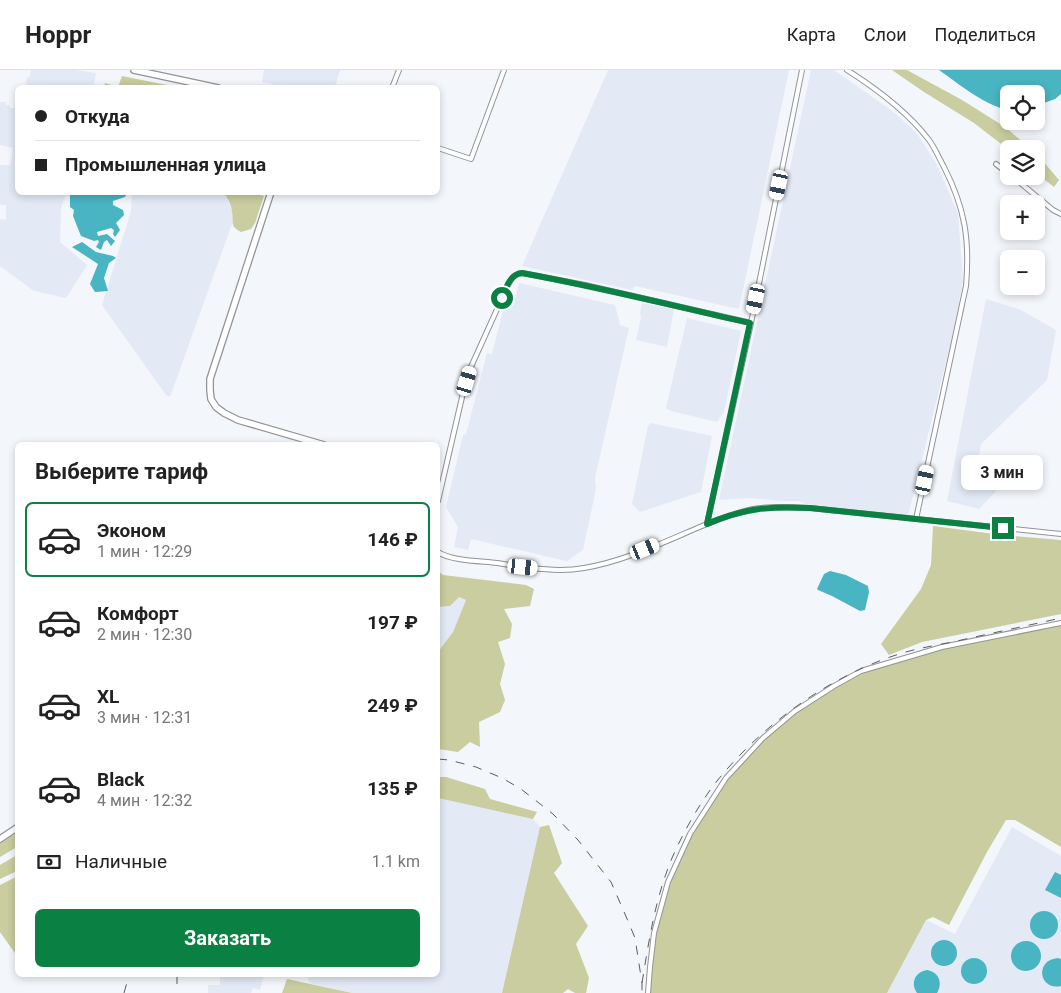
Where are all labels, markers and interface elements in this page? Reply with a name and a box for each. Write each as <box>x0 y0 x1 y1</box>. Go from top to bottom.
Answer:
text: Hoppr <box>25 21 91 49</box>
text: Карта <box>787 24 836 45</box>
text: Слои <box>864 24 907 45</box>
text: Поделиться <box>935 24 1036 45</box>
map controls <box>1000 85 1045 295</box>
button: locate <box>1000 85 1045 130</box>
text: Откуда <box>65 105 130 128</box>
button: layers <box>1000 140 1045 185</box>
text: Промышленная улица <box>65 153 266 176</box>
car <box>768 169 789 201</box>
button: + <box>1000 195 1045 240</box>
button: − <box>1000 250 1045 295</box>
car <box>745 283 766 315</box>
route start <box>491 287 513 309</box>
car <box>455 364 478 398</box>
callout: 3 мин <box>962 456 1044 490</box>
text: Выберите тариф <box>35 459 208 484</box>
text: 3 мин <box>980 463 1024 482</box>
car <box>914 464 935 496</box>
icon: car <box>37 517 82 562</box>
route end <box>992 517 1014 539</box>
text: Эконом <box>97 519 166 542</box>
text: 146 ₽ <box>367 528 418 551</box>
car <box>628 536 661 562</box>
text: 1 мин · 12:29 <box>97 542 192 561</box>
car <box>507 558 538 576</box>
icon: car <box>37 600 82 645</box>
text: Комфорт <box>97 602 179 625</box>
text: 197 ₽ <box>367 611 418 634</box>
text: 2 мин · 12:30 <box>97 625 192 644</box>
icon: car <box>37 683 82 728</box>
text: XL <box>97 685 119 708</box>
text: 249 ₽ <box>367 694 418 717</box>
text: 3 мин · 12:31 <box>97 708 192 727</box>
icon: car <box>37 766 82 811</box>
text: Black <box>97 768 144 791</box>
text: 135 ₽ <box>367 777 418 800</box>
text: 4 мин · 12:32 <box>97 791 192 810</box>
icon: cash <box>35 848 63 876</box>
text: Наличные <box>75 850 167 873</box>
text: 1.1 km <box>372 852 420 871</box>
button: Заказать <box>35 909 420 967</box>

